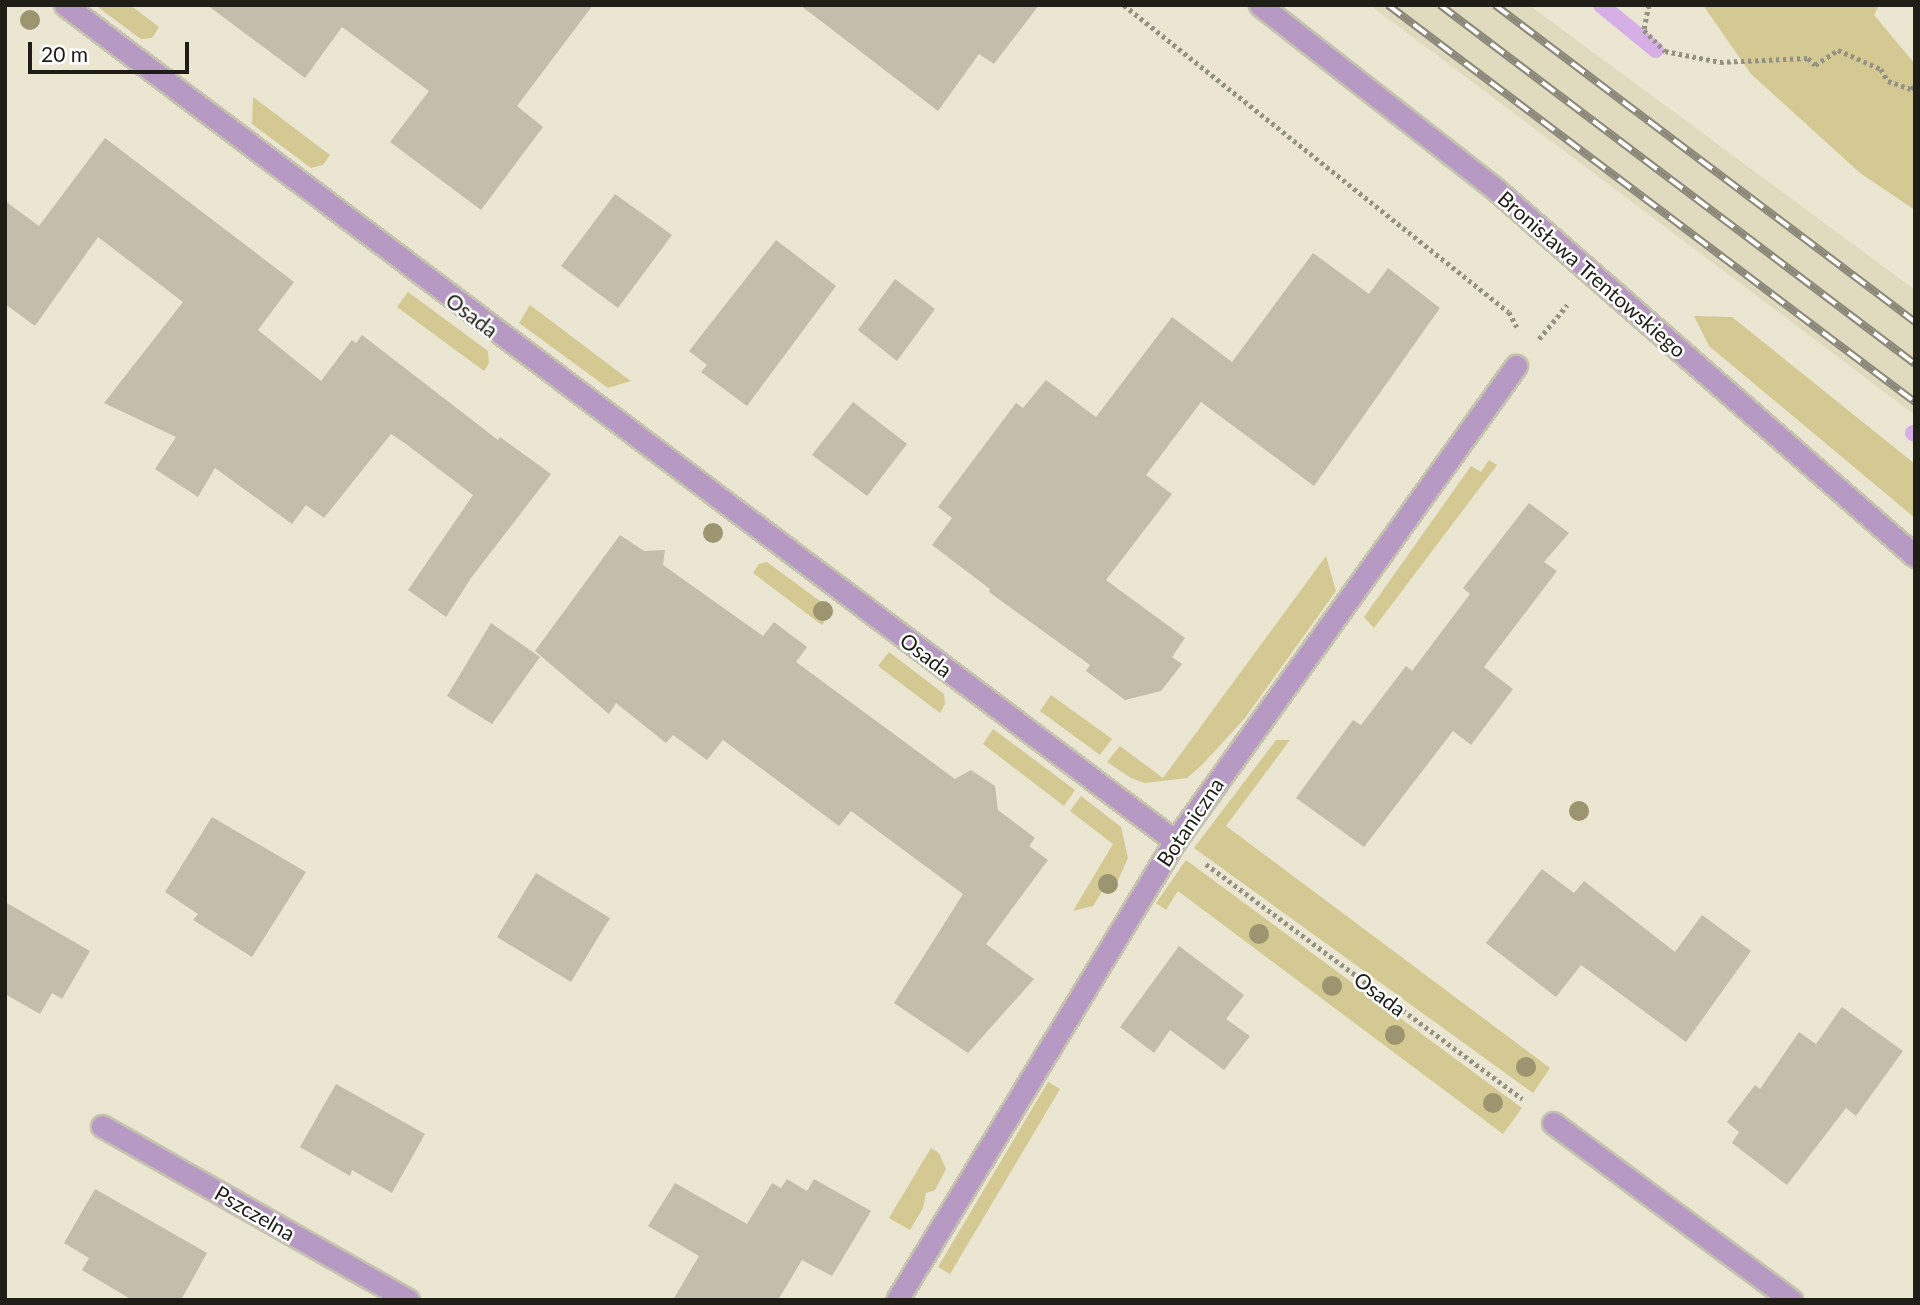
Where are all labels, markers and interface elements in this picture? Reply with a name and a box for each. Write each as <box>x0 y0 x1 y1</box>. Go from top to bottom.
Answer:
scale bar <box>32 28 192 72</box>
text: 20 m <box>41 41 88 66</box>
street label: Bronisława Trentowskiego <box>1493 185 1691 363</box>
street label: Osada <box>441 287 503 343</box>
street label: Osada <box>895 627 957 683</box>
street label: Botaniczna <box>1151 773 1229 871</box>
street label: Osada <box>1349 966 1411 1022</box>
street label: Pszczelna <box>210 1180 300 1246</box>

